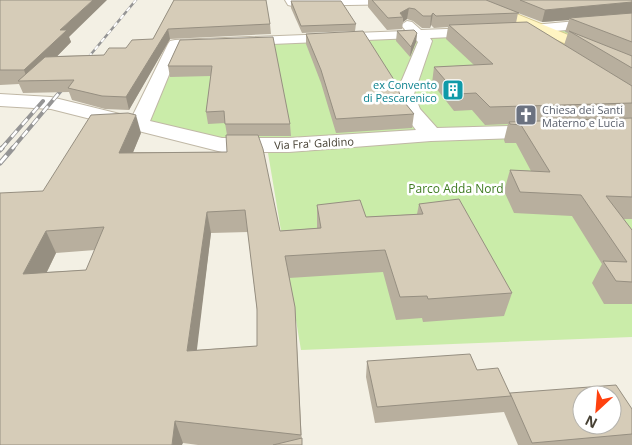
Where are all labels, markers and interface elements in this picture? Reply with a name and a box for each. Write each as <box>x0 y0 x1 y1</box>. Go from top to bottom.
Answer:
place label: ex Convento di Pescarenico <box>363 77 437 105</box>
building icon: ex Convento di Pescarenico <box>441 78 465 102</box>
place label: Chiesa dei Santi Materno e Lucia <box>542 102 625 130</box>
church icon: Chiesa dei Santi Materno e Lucia <box>514 103 538 127</box>
street label: Via Fra' Galdino <box>274 133 355 153</box>
park label: Parco Adda Nord <box>408 180 504 197</box>
north arrow <box>572 385 622 435</box>
text: N <box>582 411 600 433</box>

